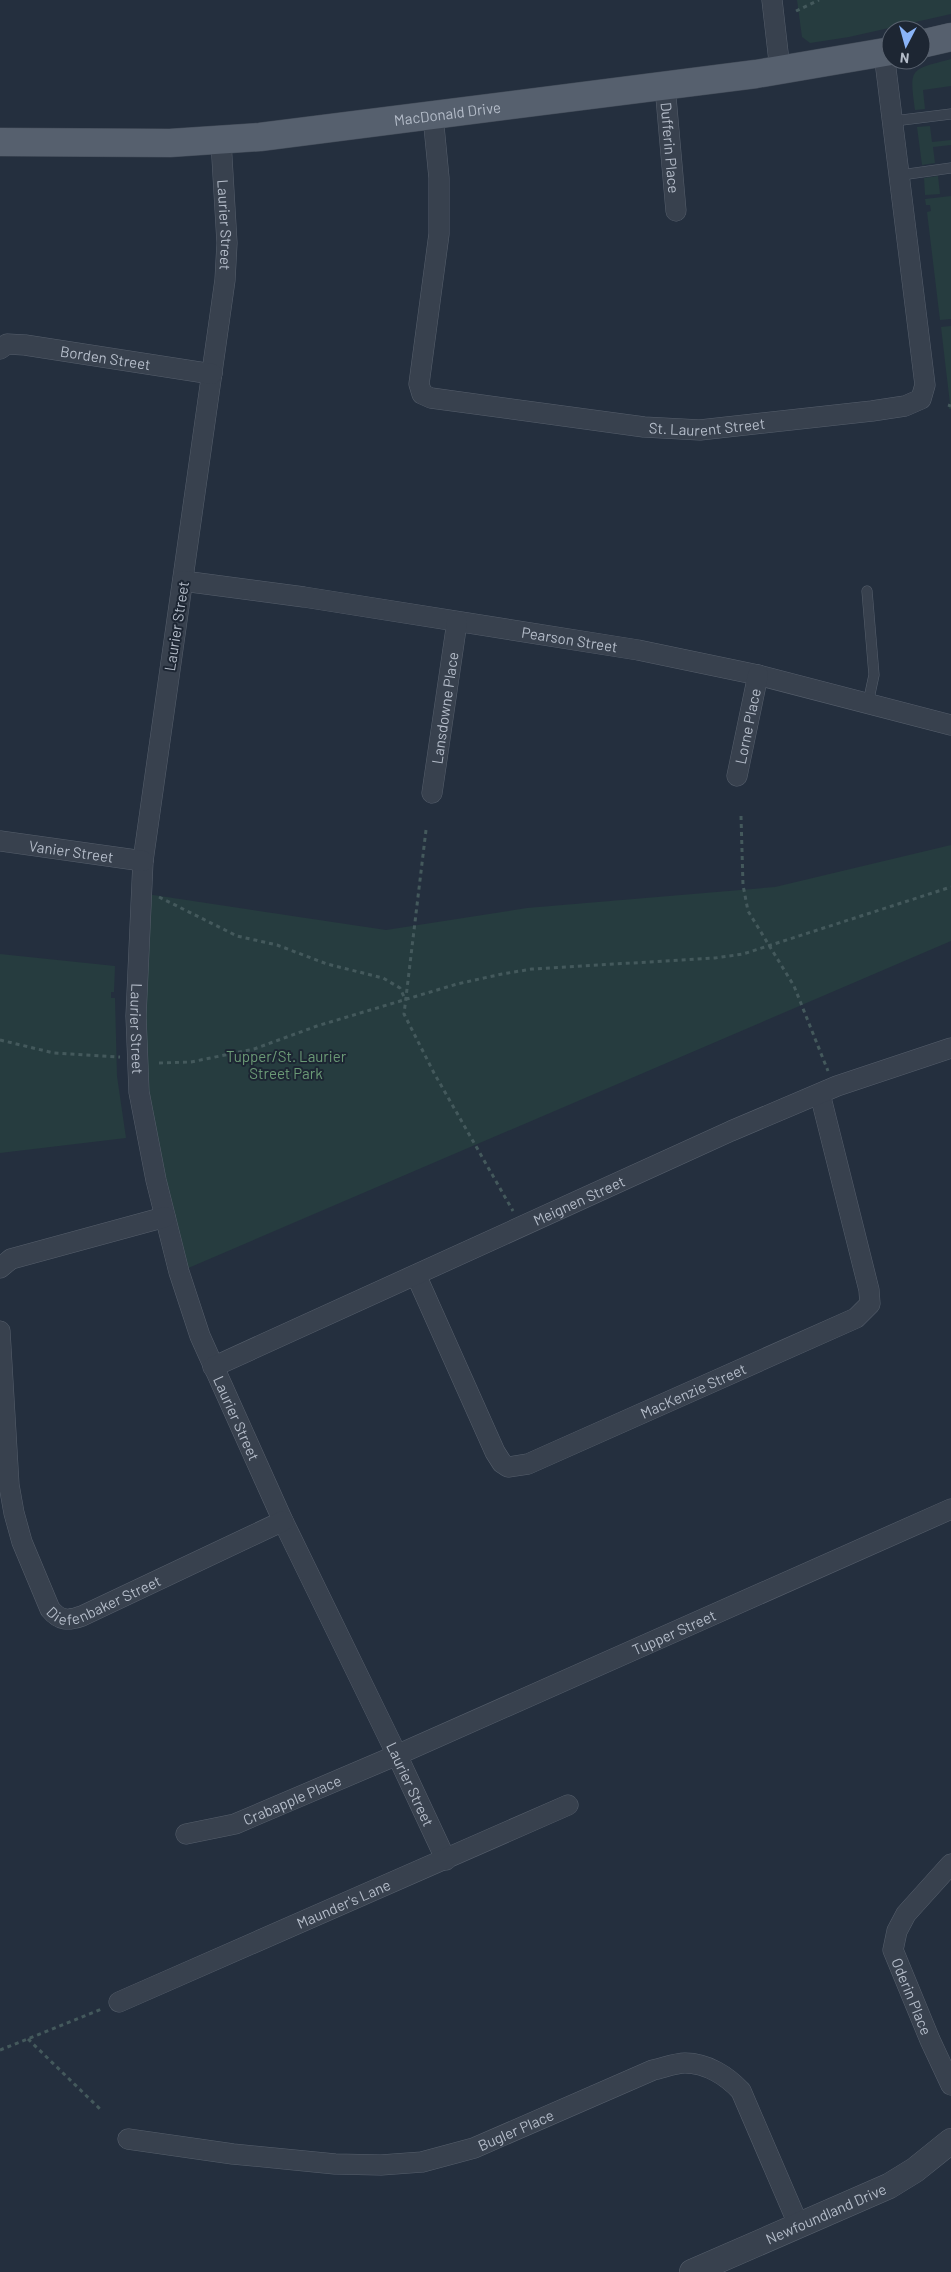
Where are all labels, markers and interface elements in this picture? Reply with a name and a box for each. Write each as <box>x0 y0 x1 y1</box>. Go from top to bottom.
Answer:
north arrow <box>881 20 931 70</box>
text: N <box>899 49 910 67</box>
street label: MacDonald Drive <box>393 98 502 129</box>
street label: Dufferin Place <box>657 102 683 194</box>
street label: Laurier Street <box>214 179 236 271</box>
street label: Borden Street <box>59 342 152 373</box>
street label: St. Laurent Street <box>648 414 766 439</box>
street label: Laurier Street <box>160 580 192 672</box>
street label: Pearson Street <box>520 623 619 656</box>
street label: Lansdowne Place <box>427 651 462 765</box>
street label: Lorne Place <box>731 687 764 766</box>
street label: Vanier Street <box>28 836 115 866</box>
street label: Laurier Street <box>127 983 147 1075</box>
park label: Tupper/St. Laurier Street Park <box>226 1047 347 1082</box>
street label: Meignen Street <box>530 1172 627 1229</box>
street label: MacKenzie Street <box>637 1359 749 1422</box>
street label: Laurier Street <box>210 1373 264 1463</box>
street label: Diefenbaker Street <box>43 1571 164 1628</box>
street label: Tupper Street <box>629 1606 719 1659</box>
street label: Laurier Street <box>383 1739 438 1829</box>
street label: Crabapple Place <box>240 1771 344 1829</box>
street label: Maunder's Lane <box>294 1875 393 1932</box>
street label: Oderin Place <box>888 1955 936 2038</box>
street label: Bugler Place <box>475 2105 556 2154</box>
street label: Newfoundland Drive <box>763 2179 889 2248</box>

